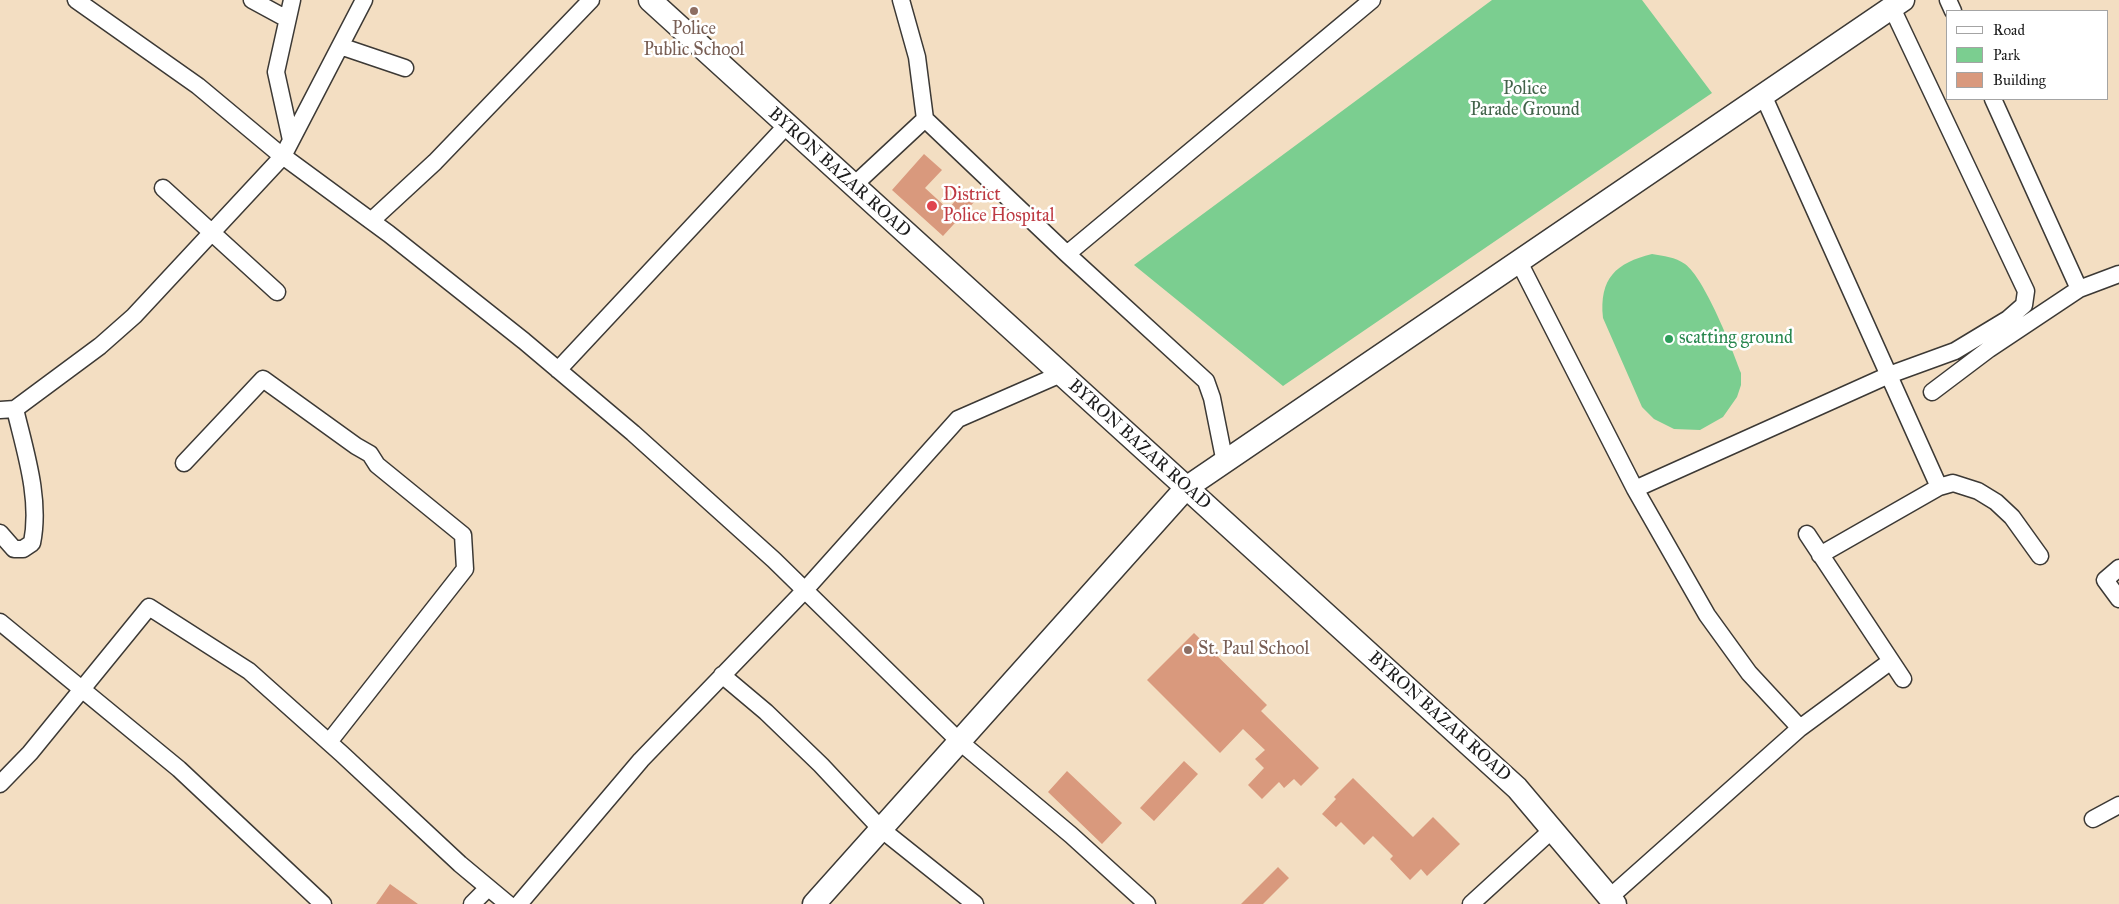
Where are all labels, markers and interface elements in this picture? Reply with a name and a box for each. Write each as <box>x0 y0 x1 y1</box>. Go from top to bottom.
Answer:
marker: Police Public School <box>688 5 700 17</box>
legend <box>1946 10 2109 100</box>
place label: Police Public School <box>644 19 744 62</box>
text: Road <box>1993 21 2025 39</box>
text: Park <box>1993 46 2020 64</box>
text: Building <box>1993 71 2046 89</box>
park label: Police Parade Ground <box>1470 79 1580 122</box>
street label: BYRON BAZAR ROAD <box>763 103 915 243</box>
place label: District Police Hospital <box>943 185 1055 228</box>
marker: District Police Hospital <box>925 199 939 213</box>
place label: scatting ground <box>1679 328 1793 350</box>
marker: scatting ground <box>1663 333 1675 345</box>
street label: BYRON BAZAR ROAD <box>1063 375 1215 515</box>
place label: St. Paul School <box>1198 639 1309 661</box>
marker: St. Paul School <box>1182 644 1194 656</box>
street label: BYRON BAZAR ROAD <box>1363 647 1515 787</box>

